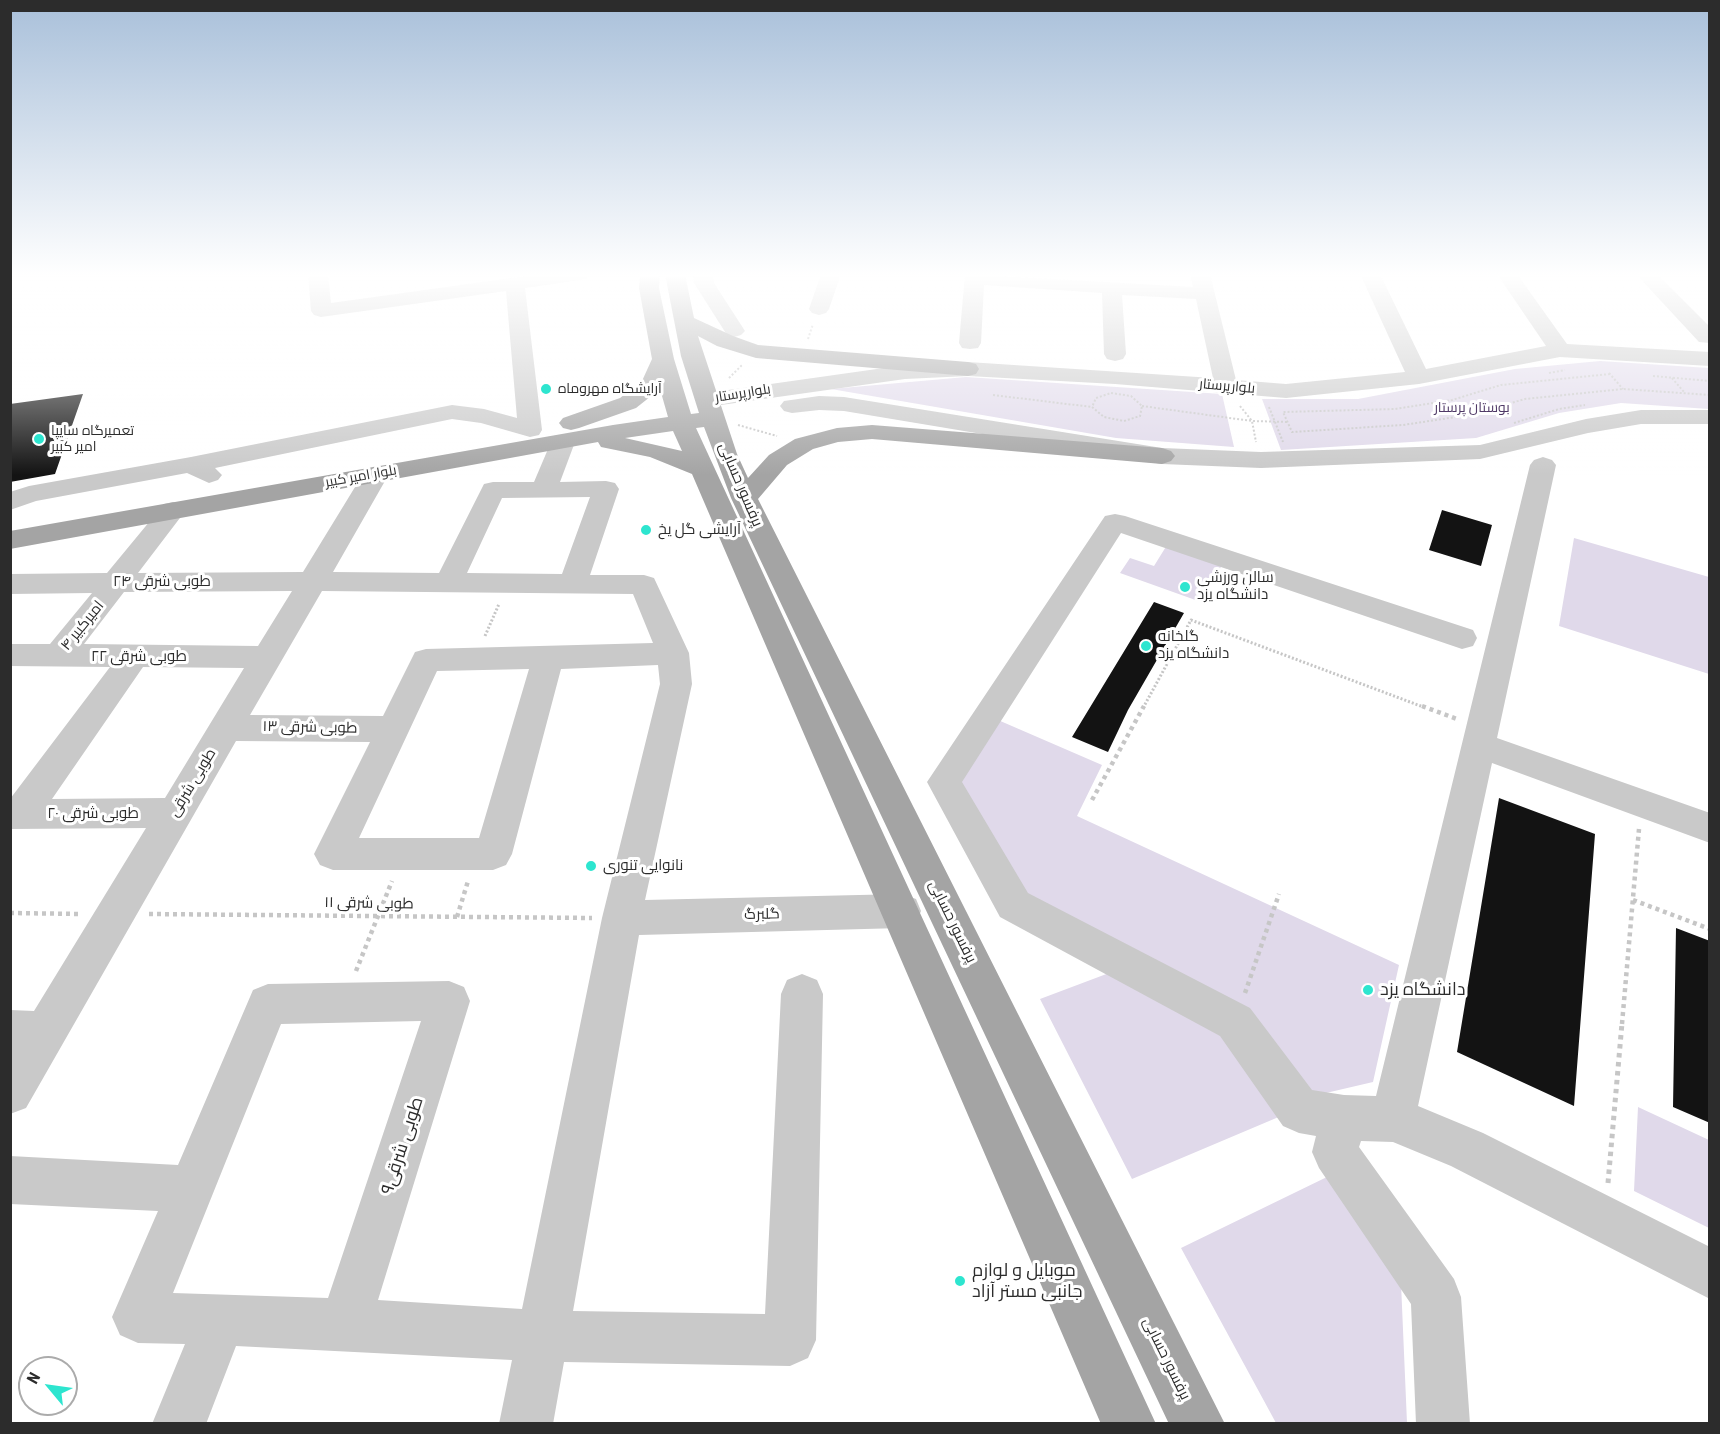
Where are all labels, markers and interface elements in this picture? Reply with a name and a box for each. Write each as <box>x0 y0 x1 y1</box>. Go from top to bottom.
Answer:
street label: بلوارپرستار <box>1198 376 1256 398</box>
place label: آرایشگاه مهروماه <box>558 381 662 397</box>
street label: بلوارپرستار <box>714 381 772 407</box>
marker: آرایشگاه مهروماه <box>539 382 553 396</box>
park label: بوستان پرستار <box>1434 400 1510 416</box>
place label: تعمیرگاه سایپا امیر کبیر <box>51 423 134 455</box>
marker: تعمیرگاه سایپا امیر کبیر <box>32 432 46 446</box>
street label: پرفسور حسابی <box>714 440 766 530</box>
street label: بلوار امیر کبیر <box>324 462 398 492</box>
place label: آرایشی گل یخ <box>658 521 741 539</box>
marker: آرایشی گل یخ <box>639 523 653 537</box>
place label: سالن ورزشی دانشگاه یزد <box>1197 569 1274 604</box>
street label: طوبی شرقی ۲۴ <box>113 573 211 591</box>
marker: سالن ورزشی دانشگاه یزد <box>1178 580 1192 594</box>
street label: امیرکبیر ۴ <box>58 598 108 654</box>
place label: گلخانه دانشگاه یزد <box>1158 628 1229 663</box>
marker: گلخانه دانشگاه یزد <box>1139 639 1153 653</box>
street label: طوبی شرقی ۲۲ <box>91 648 187 666</box>
street label: طوبی شرقی ۱۳ <box>262 718 358 738</box>
street label: طوبی شرقی <box>166 746 220 820</box>
street label: طوبی شرقی ۲۰ <box>47 805 139 823</box>
place label: نانوایی تنوری <box>603 857 683 875</box>
marker: نانوایی تنوری <box>584 859 598 873</box>
street label: پرفسور حسابی <box>924 878 980 966</box>
street label: طوبی شرقی ۱۱ <box>324 894 414 914</box>
street label: گلبرگ <box>744 906 780 924</box>
place label: دانشگاه یزد <box>1380 979 1465 1001</box>
marker: دانشگاه یزد <box>1361 983 1375 997</box>
street label: طوبی شرقی۹ <box>377 1095 429 1197</box>
place label: موبایل و لوازم جانبی مستر آزاد <box>972 1260 1082 1302</box>
marker: موبایل و لوازم جانبی مستر آزاد <box>953 1274 967 1288</box>
street label: پرفسور حسابی <box>1138 1315 1194 1403</box>
north arrow <box>18 1356 78 1416</box>
text: N <box>23 1369 44 1387</box>

